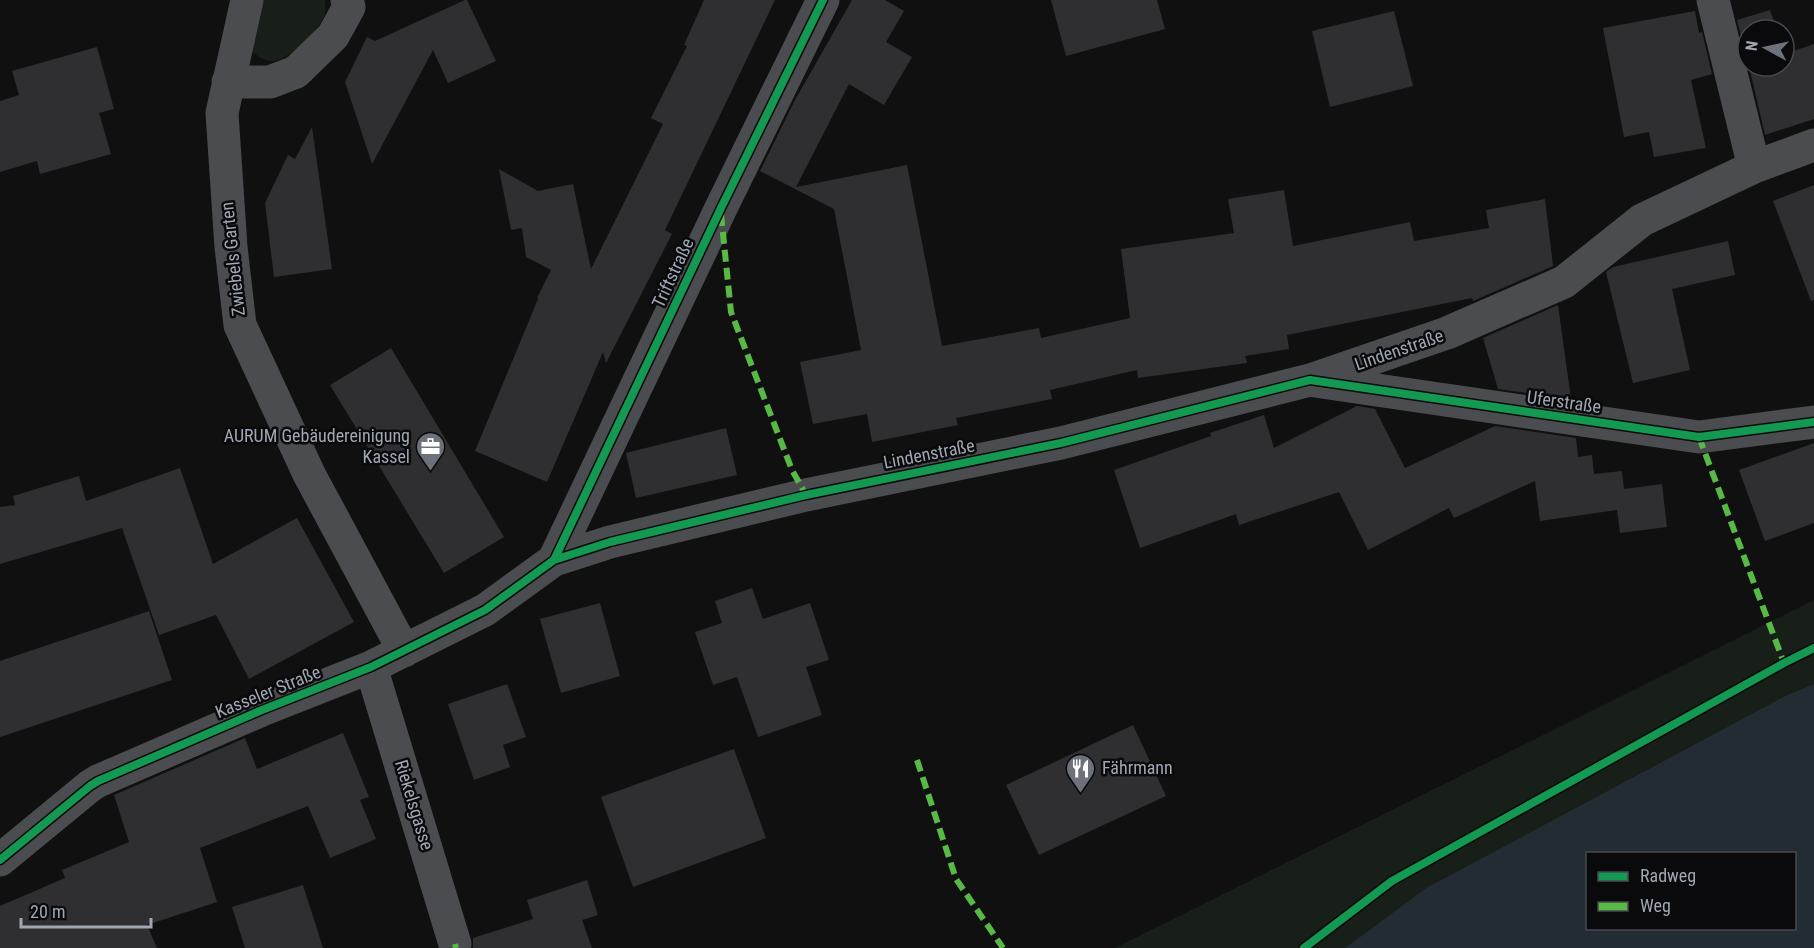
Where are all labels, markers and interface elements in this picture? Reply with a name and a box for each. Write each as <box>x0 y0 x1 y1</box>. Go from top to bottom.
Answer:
north arrow <box>1736 18 1796 78</box>
text: N <box>1742 40 1762 52</box>
street label: Zwiebels Garten <box>216 201 249 317</box>
street label: Triftstraße <box>647 235 698 311</box>
street label: Lindenstraße <box>1352 325 1446 375</box>
street label: Uferstraße <box>1526 386 1602 417</box>
place label: AURUM Gebäudereinigung Kassel <box>224 425 410 467</box>
office icon: AURUM Gebäudereinigung Kassel <box>415 430 447 472</box>
street label: Lindenstraße <box>881 434 976 473</box>
street label: Kasseler Straße <box>212 661 324 722</box>
restaurant icon: Fährmann <box>1065 752 1097 794</box>
street label: Riekelsgasse <box>391 757 438 852</box>
place label: Fährmann <box>1102 757 1173 778</box>
legend <box>1586 852 1796 930</box>
text: Radweg <box>1640 865 1696 886</box>
scale bar <box>21 891 152 929</box>
text: Weg <box>1640 895 1671 916</box>
text: 20 m <box>30 901 65 922</box>

